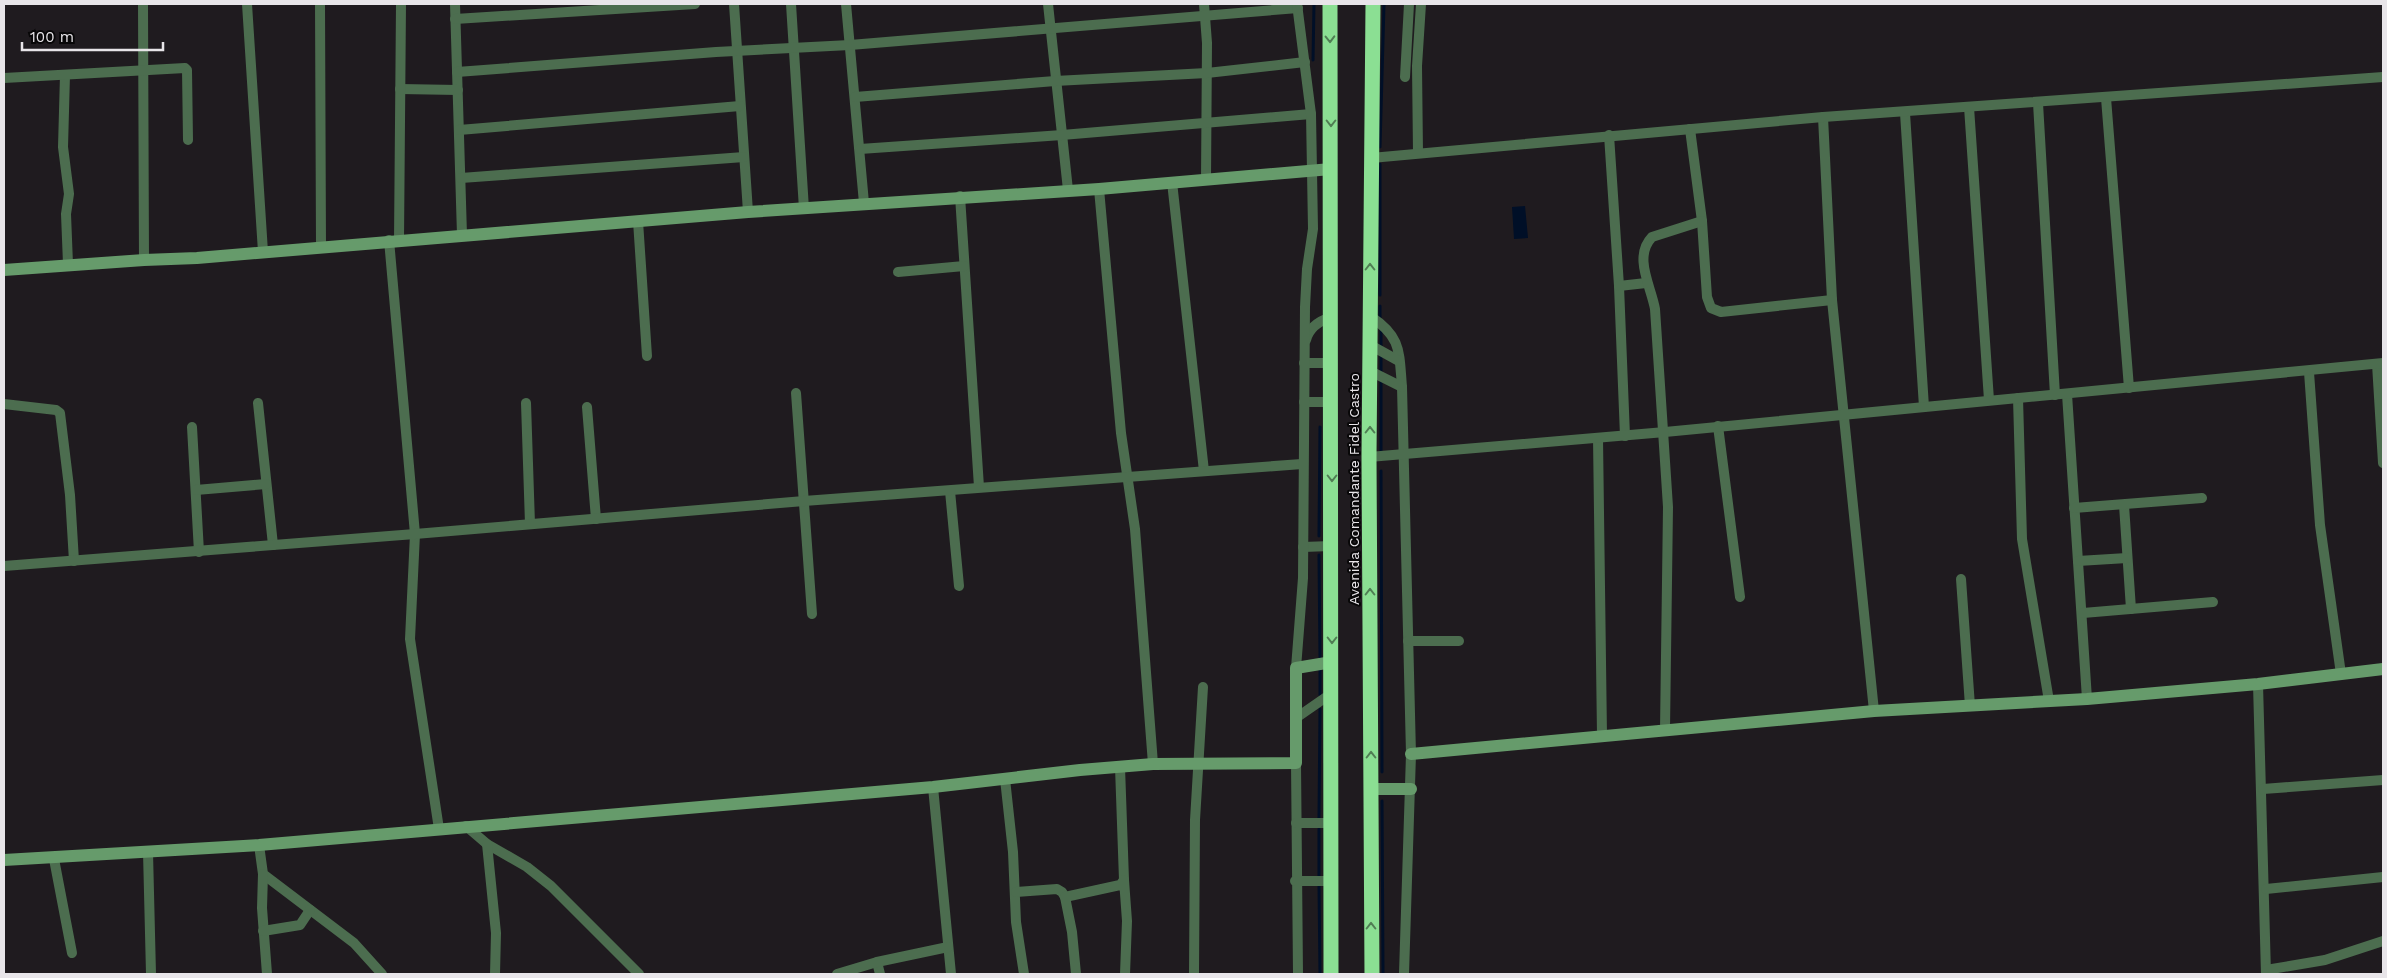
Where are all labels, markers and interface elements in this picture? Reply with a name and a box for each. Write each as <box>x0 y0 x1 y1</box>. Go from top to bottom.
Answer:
scale bar <box>22 20 164 52</box>
text: 100 m <box>30 28 74 46</box>
one-way arrow <box>1325 36 1335 43</box>
one-way arrow <box>1326 119 1336 127</box>
one-way arrow <box>1365 263 1376 271</box>
street label: Avenida Comandante Fidel Castro <box>1346 373 1362 605</box>
one-way arrow <box>1365 426 1375 434</box>
one-way arrow <box>1327 474 1337 482</box>
one-way arrow <box>1365 588 1375 596</box>
one-way arrow <box>1327 636 1337 644</box>
one-way arrow <box>1366 751 1376 758</box>
one-way arrow <box>1366 921 1376 929</box>

